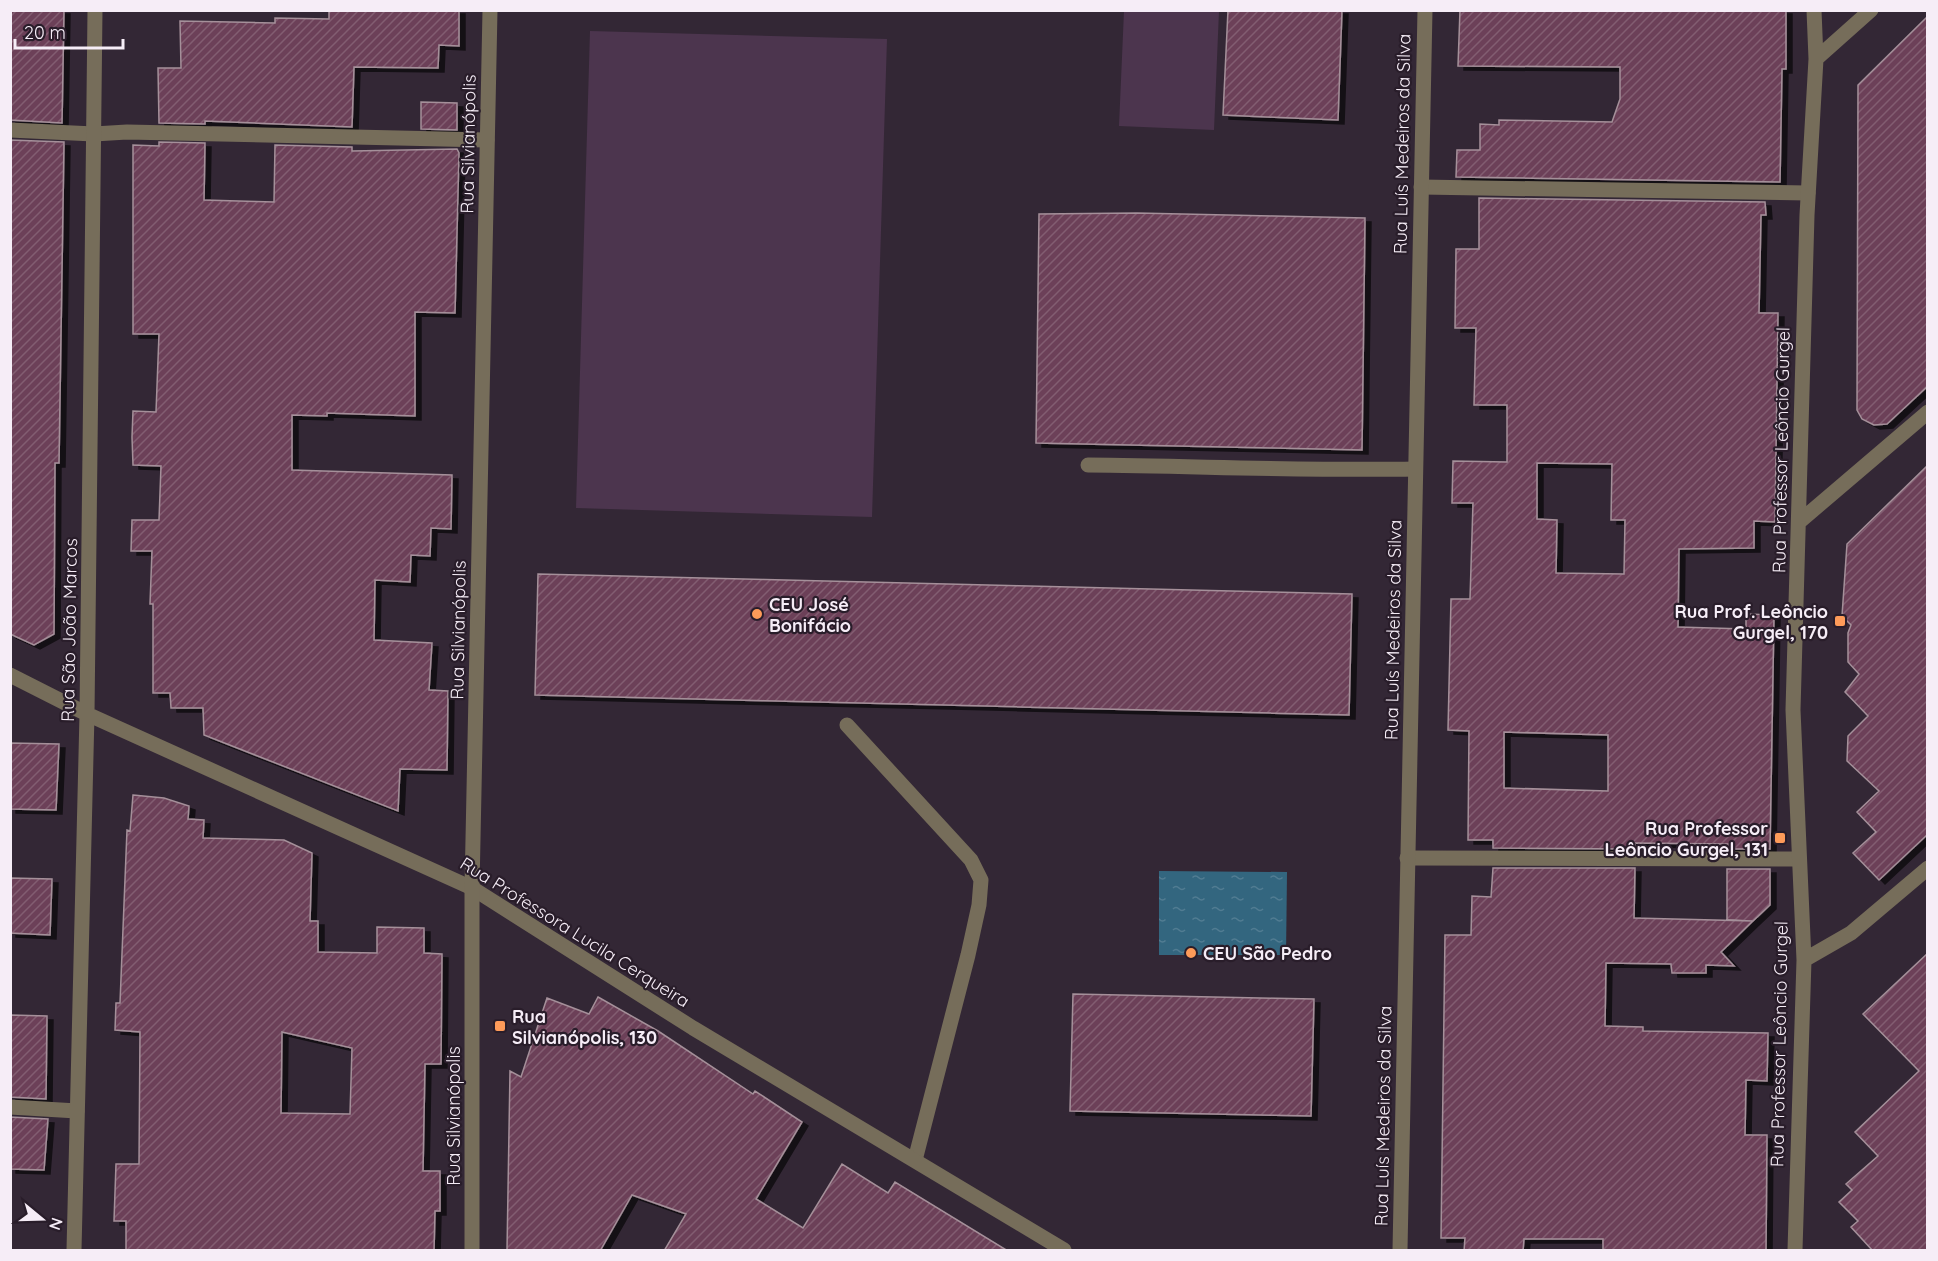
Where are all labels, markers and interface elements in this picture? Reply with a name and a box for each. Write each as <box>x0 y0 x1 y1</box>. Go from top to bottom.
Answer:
scale bar <box>15 12 123 50</box>
text: 20 m <box>24 21 66 44</box>
street label: Rua Luís Medeiros da Silva <box>1389 34 1415 254</box>
street label: Rua Silvianópolis <box>455 74 481 214</box>
street label: Rua Professor Leôncio Gurgel <box>1767 327 1795 573</box>
street label: Rua Luís Medeiros da Silva <box>1380 520 1406 740</box>
street label: Rua São João Marcos <box>56 538 82 722</box>
street label: Rua Silvianópolis <box>445 560 471 700</box>
place label: CEU José Bonifácio <box>769 593 851 637</box>
place label: Rua Prof. Leôncio Gurgel, 170 <box>1674 600 1828 644</box>
marker: CEU José Bonifácio <box>750 607 764 621</box>
marker: Rua Prof. Leôncio Gurgel, 170 <box>1833 614 1847 628</box>
place label: Rua Professor Leôncio Gurgel, 131 <box>1605 817 1768 861</box>
marker: Rua Professor Leôncio Gurgel, 131 <box>1773 831 1787 845</box>
street label: Rua Professora Lucila Cerqueira <box>456 852 694 1012</box>
street label: Rua Professor Leôncio Gurgel <box>1765 921 1793 1167</box>
place label: CEU São Pedro <box>1203 942 1332 965</box>
marker: CEU São Pedro <box>1184 946 1198 960</box>
place label: Rua Silvianópolis, 130 <box>512 1005 657 1049</box>
street label: Rua Luís Medeiros da Silva <box>1370 1006 1396 1226</box>
marker: Rua Silvianópolis, 130 <box>493 1019 507 1033</box>
street label: Rua Silvianópolis <box>442 1046 465 1186</box>
north arrow <box>12 1189 72 1249</box>
text: N <box>45 1215 68 1233</box>

